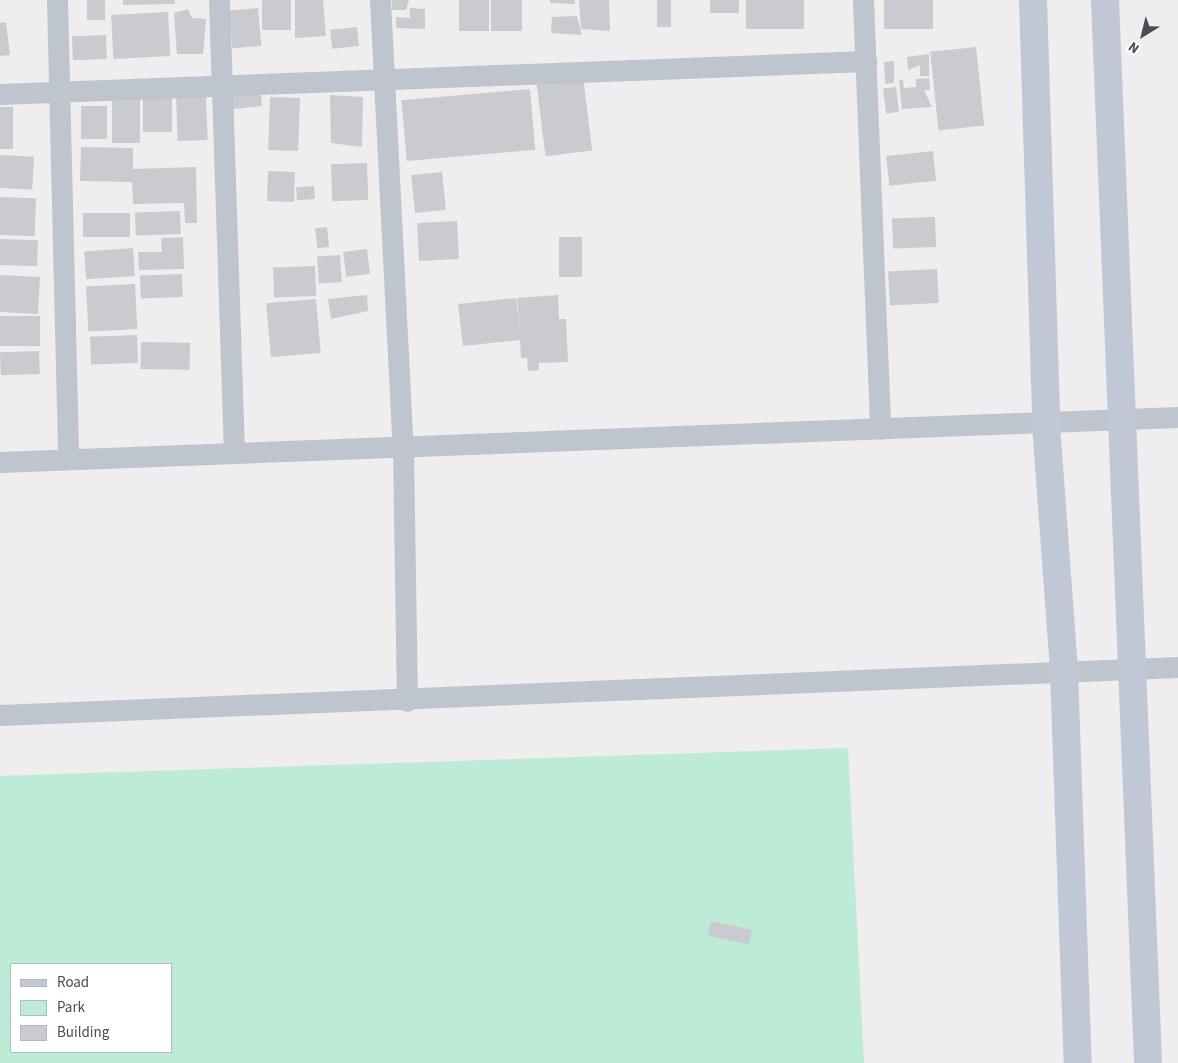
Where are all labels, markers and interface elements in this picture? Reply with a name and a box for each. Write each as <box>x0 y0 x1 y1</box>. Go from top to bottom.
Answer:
north arrow <box>1118 10 1168 60</box>
text: N <box>1125 36 1144 58</box>
legend <box>10 963 172 1053</box>
text: Road <box>57 972 89 993</box>
text: Park <box>57 997 85 1018</box>
text: Building <box>57 1022 109 1043</box>

